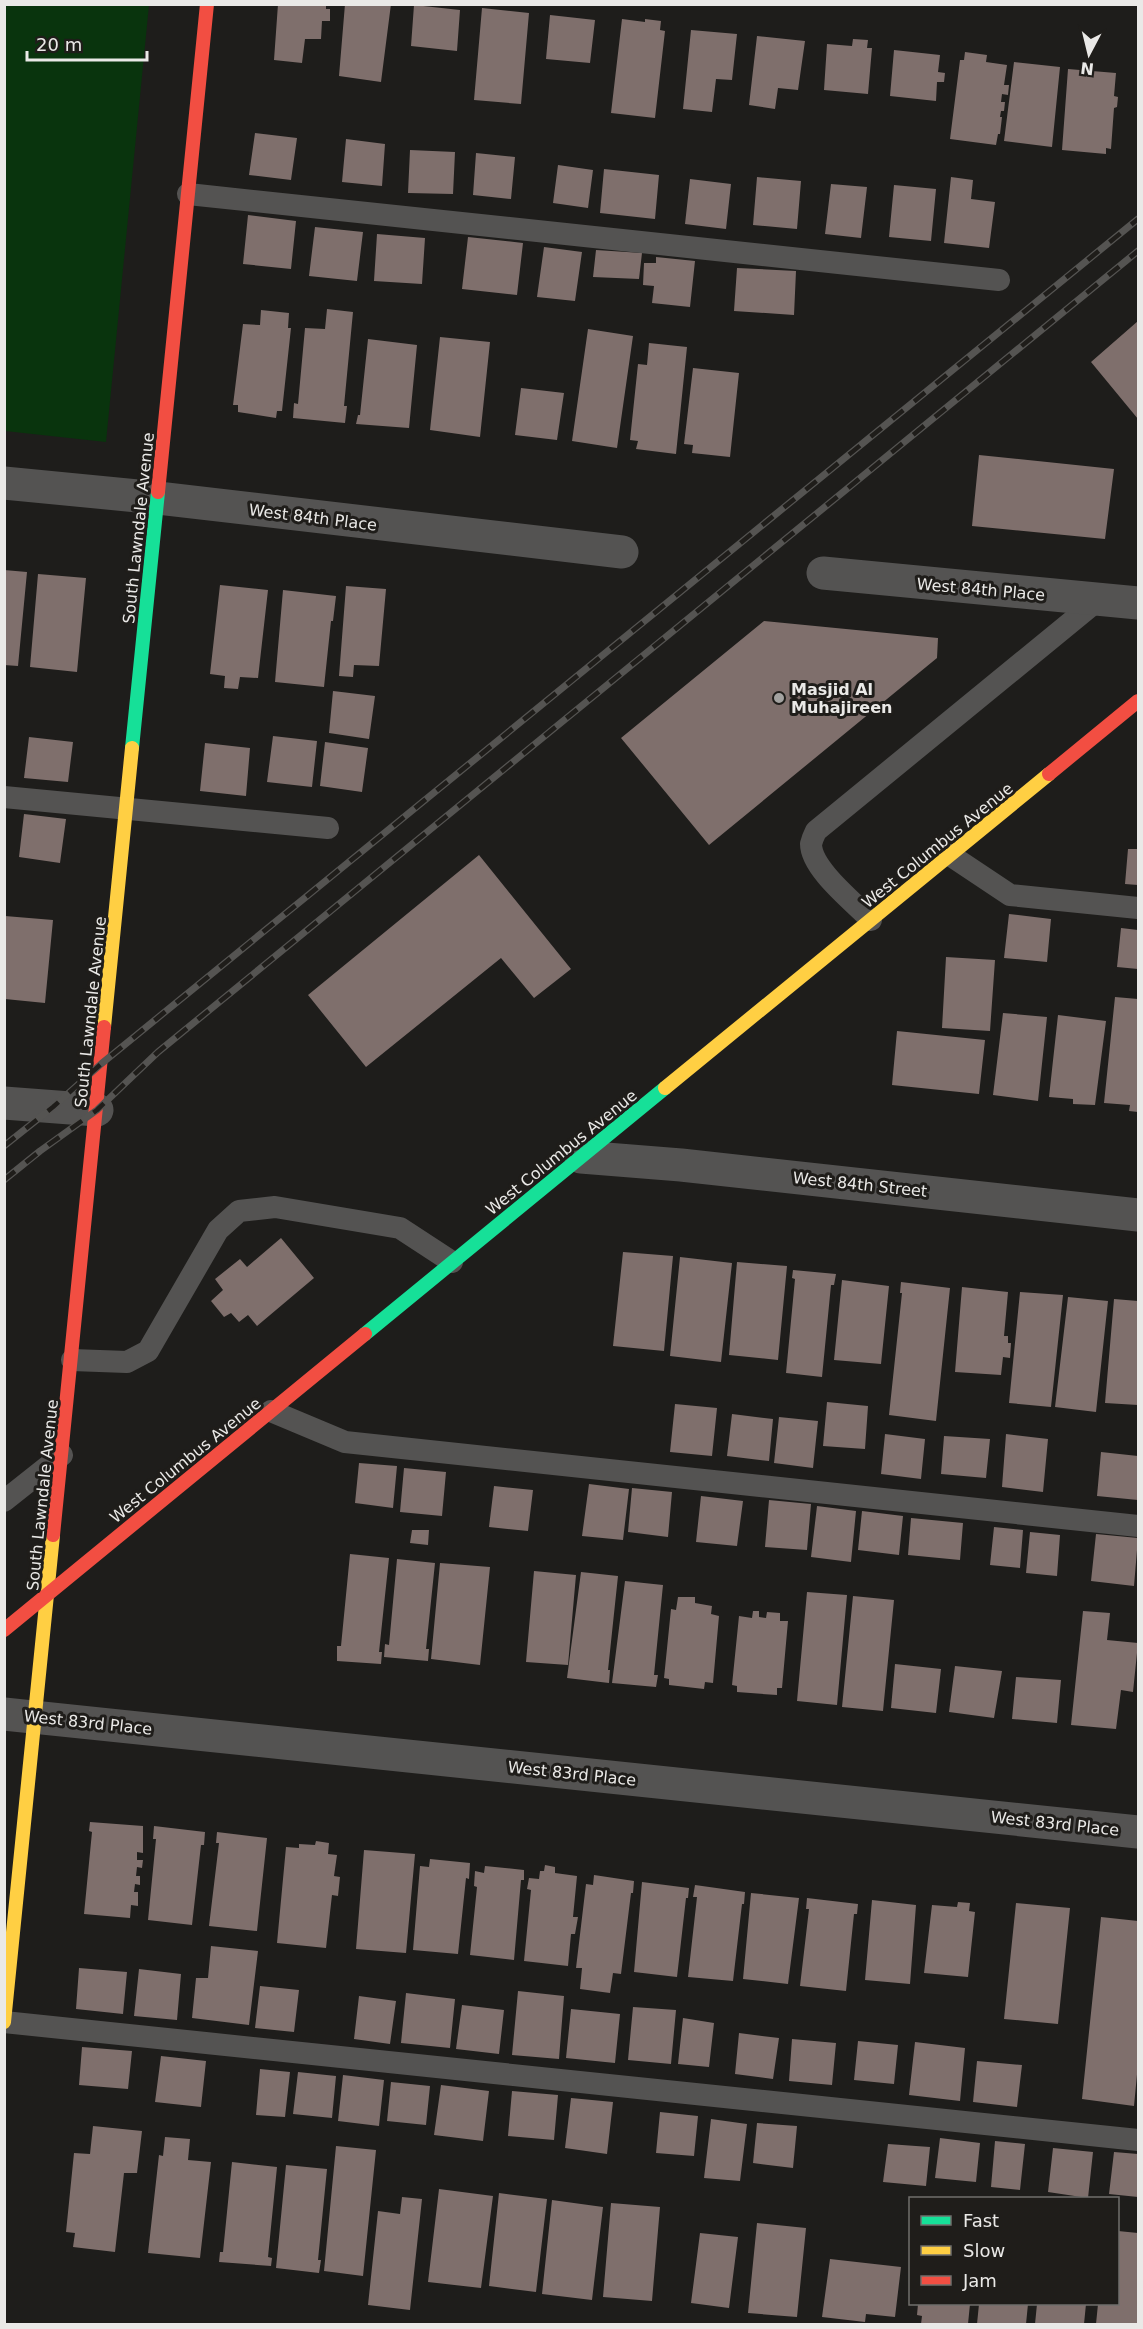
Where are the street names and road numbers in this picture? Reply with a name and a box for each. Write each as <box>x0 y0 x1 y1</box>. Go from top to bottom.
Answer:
street label: South Lawndale Avenue <box>119 431 158 625</box>
street label: West 84th Place <box>248 500 378 535</box>
street label: West 84th Place <box>916 574 1046 605</box>
street label: West Columbus Avenue <box>858 779 1017 912</box>
street label: South Lawndale Avenue <box>71 915 110 1109</box>
street label: West Columbus Avenue <box>482 1086 641 1219</box>
street label: West 84th Street <box>792 1168 928 1201</box>
street label: West Columbus Avenue <box>106 1394 265 1527</box>
street label: South Lawndale Avenue <box>23 1398 62 1592</box>
street label: West 83rd Place <box>23 1706 153 1739</box>
street label: West 83rd Place <box>507 1757 637 1790</box>
street label: West 83rd Place <box>990 1807 1120 1840</box>

